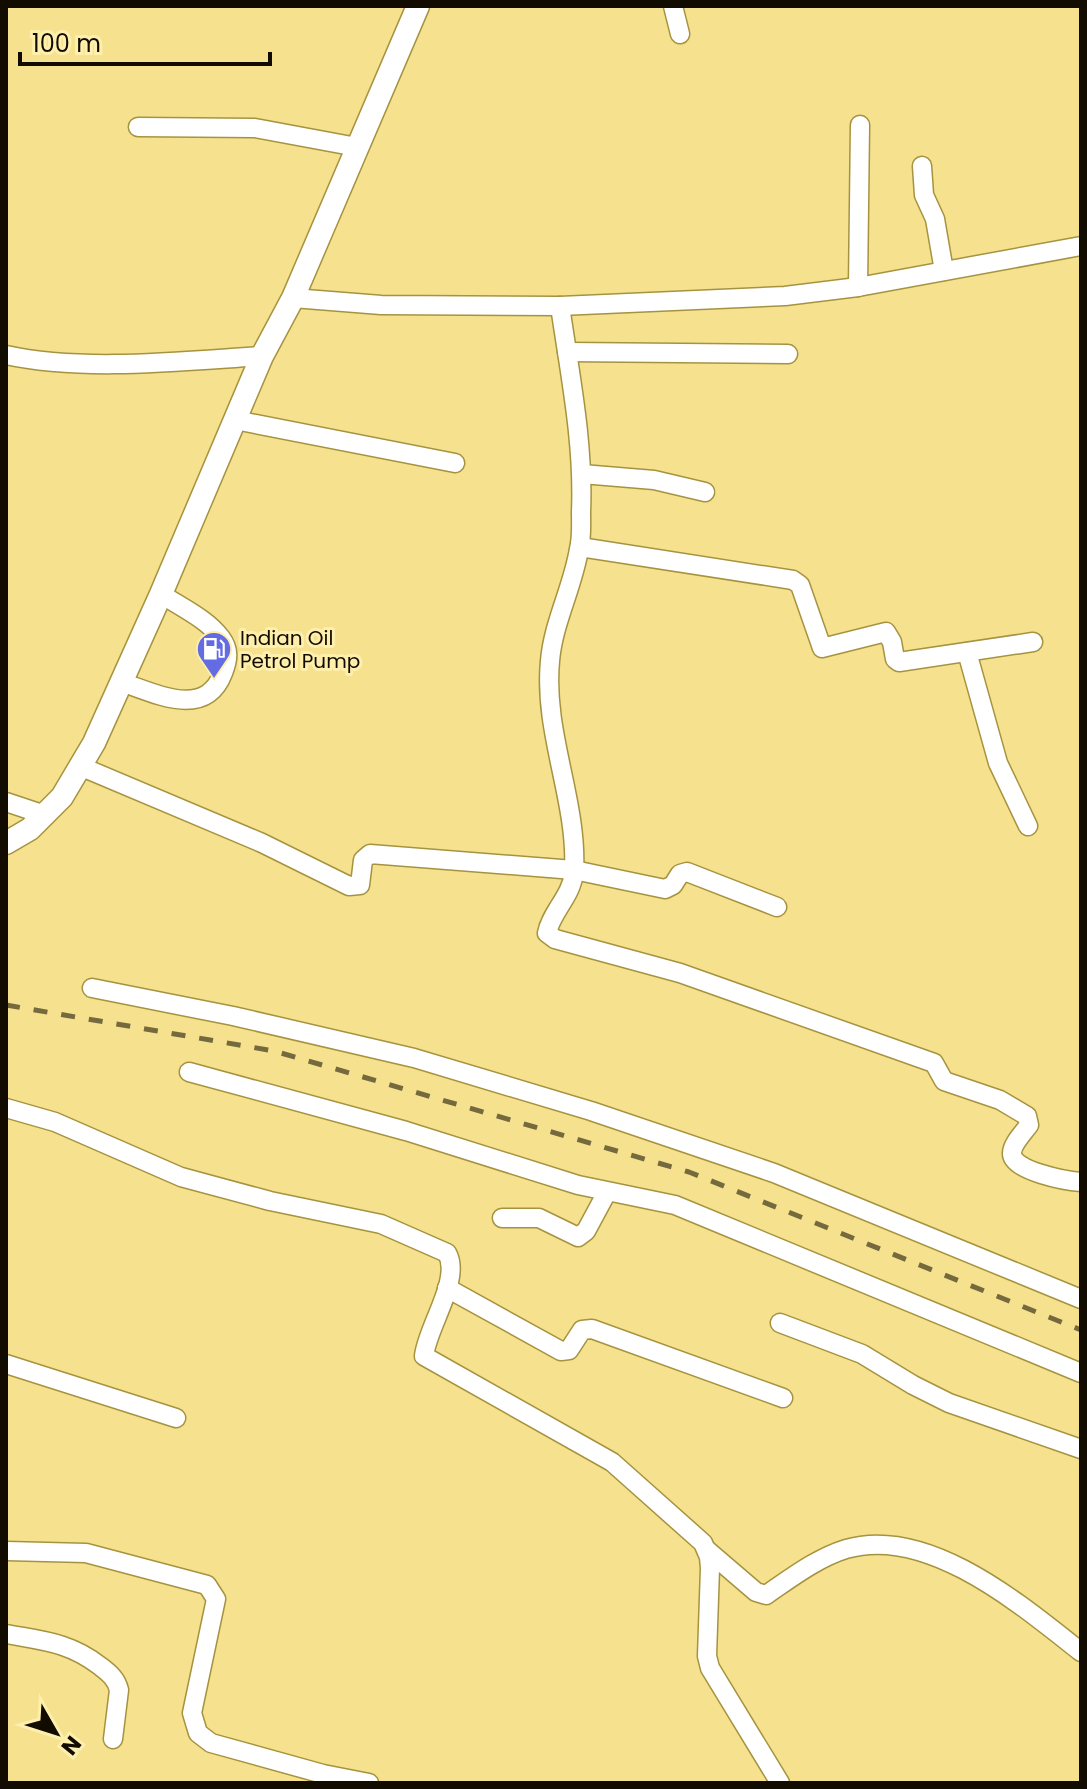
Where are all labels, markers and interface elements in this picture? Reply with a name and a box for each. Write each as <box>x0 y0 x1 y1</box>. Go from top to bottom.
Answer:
scale bar <box>20 16 270 66</box>
text: 100 m <box>32 27 101 60</box>
place label: Indian Oil Petrol Pump <box>240 624 360 675</box>
fuel station icon: Indian Oil Petrol Pump <box>195 630 233 680</box>
north arrow <box>16 1693 96 1773</box>
text: N <box>54 1729 88 1761</box>

